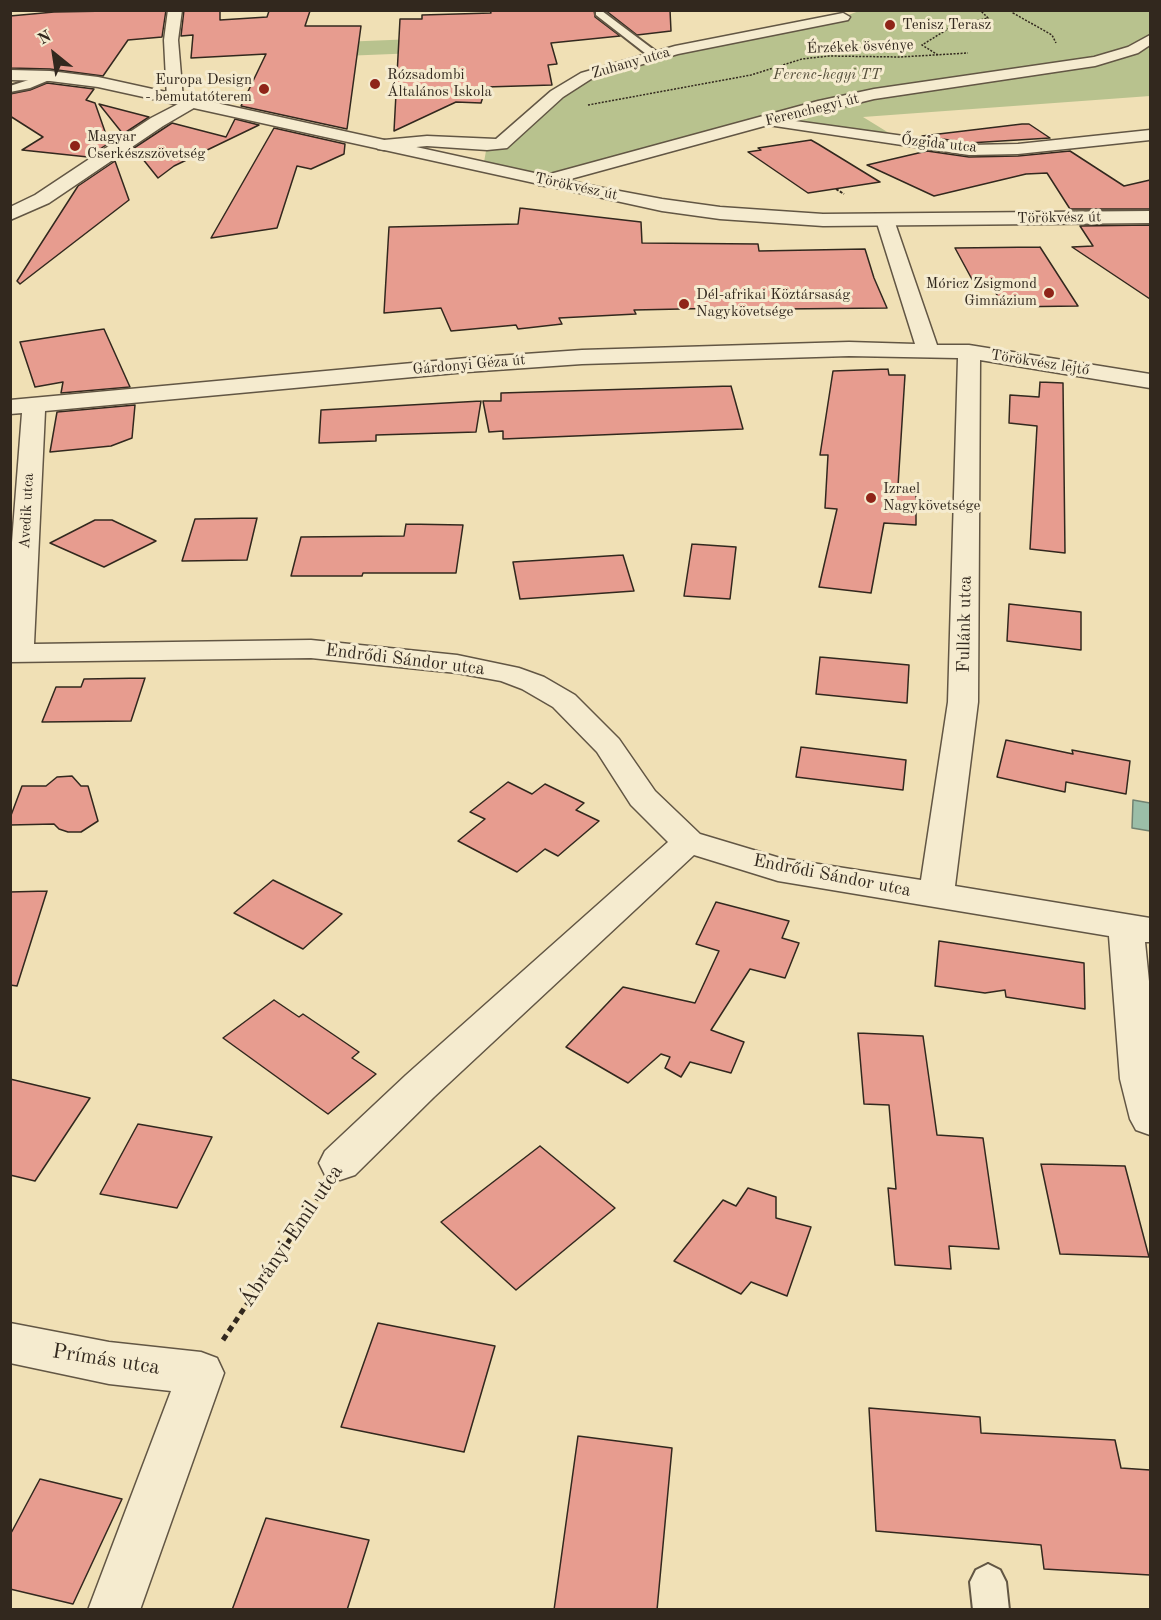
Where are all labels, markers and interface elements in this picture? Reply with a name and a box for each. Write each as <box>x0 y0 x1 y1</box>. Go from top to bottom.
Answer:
place label: Tenisz Terasz <box>902 16 991 34</box>
marker: Tenisz Terasz <box>883 18 897 32</box>
north arrow <box>24 24 84 84</box>
text: N <box>36 28 54 48</box>
street label: Érzékek ösvénye <box>806 36 914 58</box>
street label: Zuhany utca <box>590 43 672 83</box>
place label: Rózsadombi Általános Iskola <box>387 66 492 101</box>
park label: Ferenc-hegyi TT <box>773 66 881 84</box>
place label: Europa Design - bemutatóterem <box>145 71 252 106</box>
marker: Rózsadombi Általános Iskola <box>368 77 382 91</box>
marker: Europa Design - bemutatóterem <box>257 82 271 96</box>
street label: Ferenchegyi út <box>763 90 861 130</box>
place label: Magyar Cserkészszövetség <box>87 128 205 163</box>
street label: Őzgida utca <box>900 131 978 157</box>
marker: Magyar Cserkészszövetség <box>68 139 82 153</box>
street label: Törökvész út <box>533 169 619 205</box>
street label: Törökvész út <box>1017 208 1101 228</box>
place label: Móricz Zsigmond Gimnázium <box>926 275 1037 310</box>
place label: Dél-afrikai Köztársaság Nagykövetsége <box>696 286 850 321</box>
marker: Móricz Zsigmond Gimnázium <box>1042 286 1056 300</box>
marker: Dél-afrikai Köztársaság Nagykövetsége <box>677 297 691 311</box>
street label: Törökvész lejtő <box>989 346 1091 380</box>
street label: Gárdonyi Géza út <box>412 351 526 379</box>
street label: Avedik utca <box>16 473 38 549</box>
place label: Izrael Nagykövetsége <box>883 480 980 515</box>
marker: Izrael Nagykövetsége <box>864 491 878 505</box>
street label: Fullánk utca <box>953 575 977 673</box>
street label: Endrődi Sándor utca <box>324 640 486 680</box>
street label: Endrődi Sándor utca <box>751 850 913 902</box>
street label: Ábrányi Emil utca <box>235 1160 349 1312</box>
street label: Prímás utca <box>50 1339 162 1381</box>

